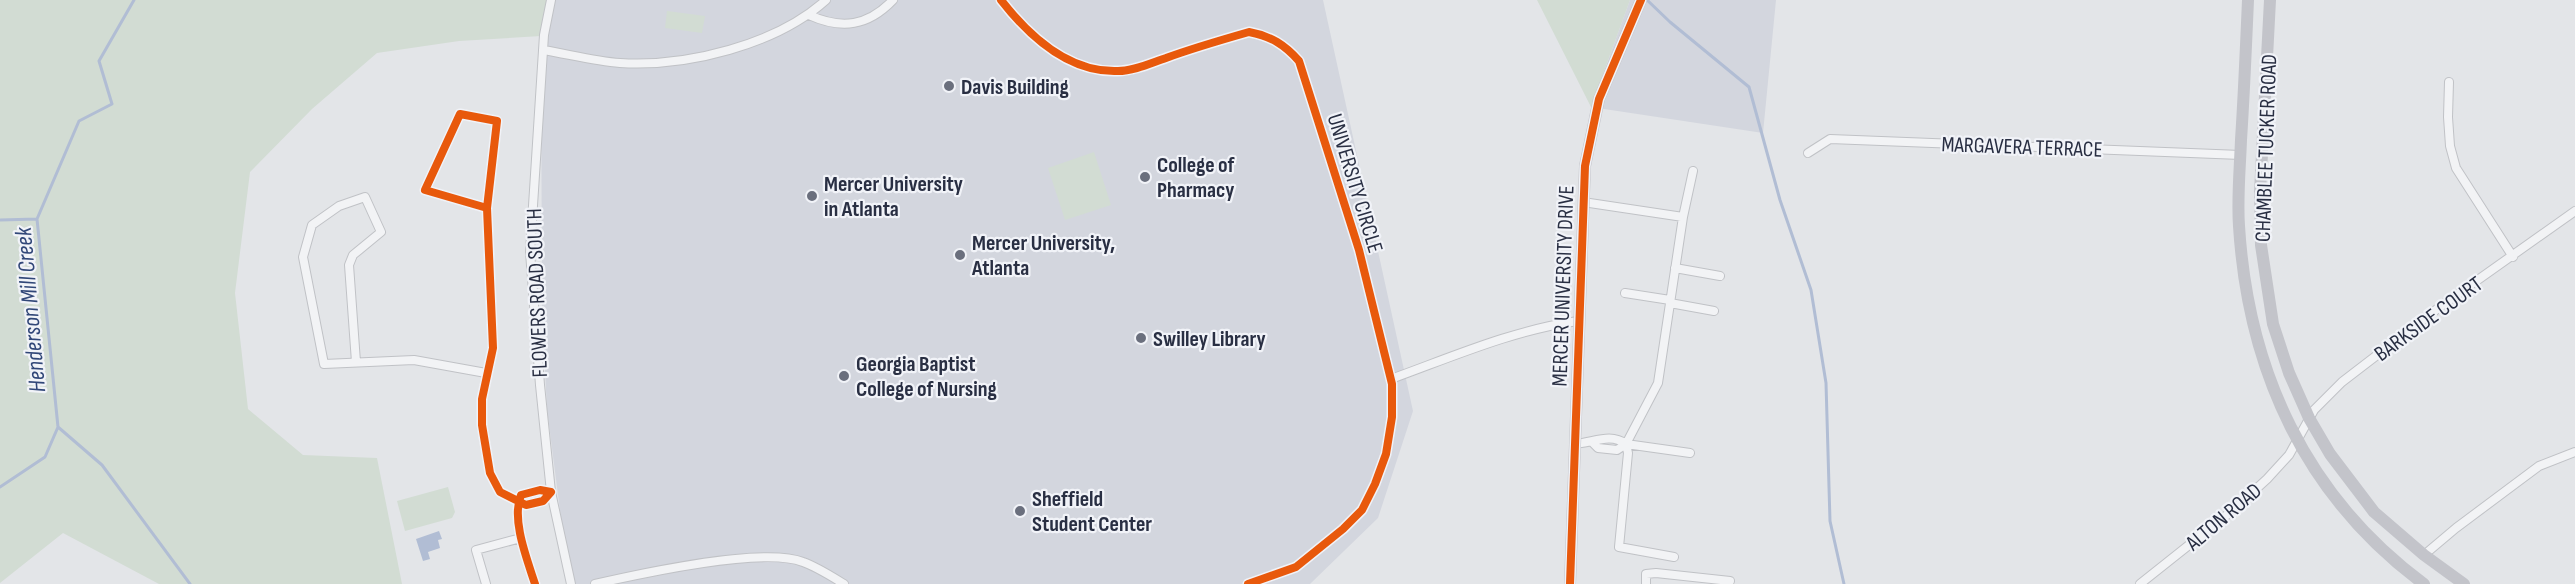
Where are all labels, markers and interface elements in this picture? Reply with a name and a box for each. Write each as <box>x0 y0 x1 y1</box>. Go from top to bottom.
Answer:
street label: CHAMBLEE TUCKER ROAD <box>2250 54 2283 242</box>
place label: Davis Building <box>961 74 1069 101</box>
marker: Davis Building <box>942 79 956 93</box>
street label: UNIVERSITY CIRCLE <box>1321 111 1389 256</box>
street label: MARGAVERA TERRACE <box>1941 131 2103 164</box>
place label: College of Pharmacy <box>1157 152 1236 204</box>
marker: College of Pharmacy <box>1138 170 1152 184</box>
place label: Mercer University in Atlanta <box>824 171 963 223</box>
street label: MERCER UNIVERSITY DRIVE <box>1546 185 1581 387</box>
marker: Mercer University in Atlanta <box>805 189 819 203</box>
street label: FLOWERS ROAD SOUTH <box>521 208 554 378</box>
water label: Henderson Mill Creek <box>9 225 52 394</box>
place label: Mercer University, Atlanta <box>971 230 1115 282</box>
marker: Mercer University, Atlanta <box>953 248 967 262</box>
street label: BARKSIDE COURT <box>2369 271 2488 368</box>
place label: Swilley Library <box>1153 326 1266 353</box>
marker: Swilley Library <box>1134 331 1148 345</box>
place label: Georgia Baptist College of Nursing <box>856 351 997 403</box>
marker: Georgia Baptist College of Nursing <box>837 369 851 383</box>
street label: ALTON ROAD <box>2180 477 2268 557</box>
place label: Sheffield Student Center <box>1032 486 1152 538</box>
marker: Sheffield Student Center <box>1013 504 1027 518</box>

